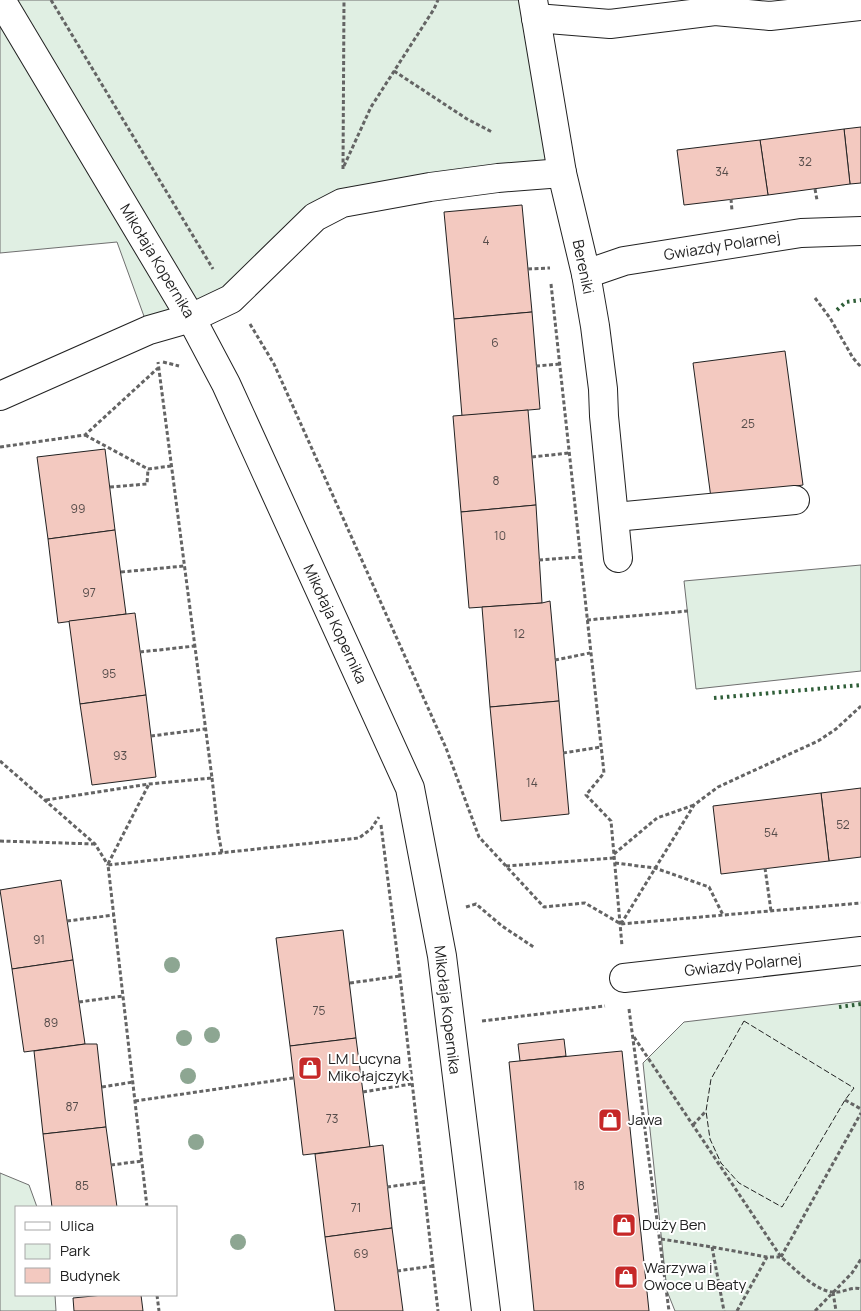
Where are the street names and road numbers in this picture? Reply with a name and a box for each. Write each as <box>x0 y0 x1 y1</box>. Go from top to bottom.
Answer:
street label: Mikołaja Kopernika <box>115 200 200 322</box>
street label: Gwiazdy Polarnej <box>662 226 782 265</box>
street label: Bereniki <box>567 238 599 296</box>
street label: Mikołaja Kopernika <box>299 561 372 687</box>
street label: Mikołaja Kopernika <box>429 944 466 1075</box>
street label: Gwiazdy Polarnej <box>683 948 803 981</box>

